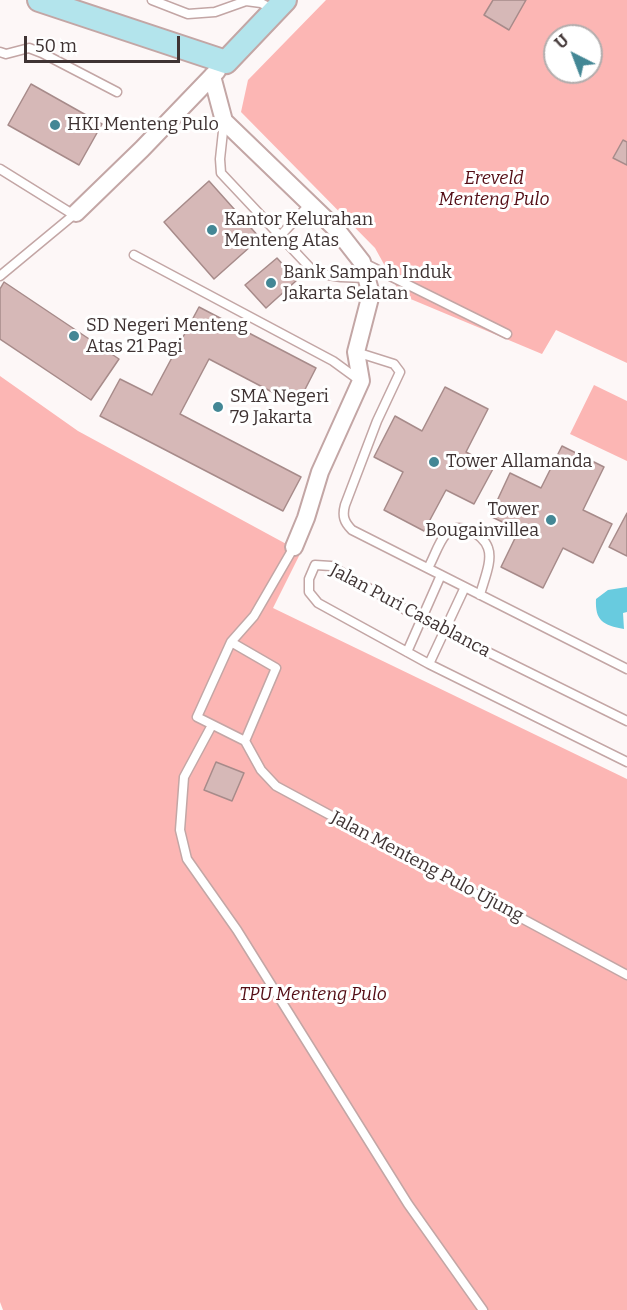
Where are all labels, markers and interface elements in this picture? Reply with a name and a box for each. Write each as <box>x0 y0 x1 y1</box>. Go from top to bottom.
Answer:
scale bar <box>27 24 183 62</box>
north arrow <box>543 24 603 84</box>
text: U <box>551 31 573 53</box>
text: 50 m <box>35 35 77 57</box>
place label: HKI Menteng Pulo <box>67 114 219 136</box>
marker: HKI Menteng Pulo <box>48 118 62 132</box>
park label: Ereveld Menteng Pulo <box>438 168 550 210</box>
place label: Kantor Kelurahan Menteng Atas <box>224 209 373 252</box>
marker: Kantor Kelurahan Menteng Atas <box>205 223 219 237</box>
place label: Bank Sampah Induk Jakarta Selatan <box>283 262 452 304</box>
marker: Bank Sampah Induk Jakarta Selatan <box>264 276 278 290</box>
place label: SD Negeri Menteng Atas 21 Pagi <box>86 315 248 358</box>
marker: SD Negeri Menteng Atas 21 Pagi <box>67 329 81 343</box>
place label: SMA Negeri 79 Jakarta <box>230 386 329 428</box>
marker: SMA Negeri 79 Jakarta <box>211 400 225 414</box>
place label: Tower Allamanda <box>446 451 592 473</box>
marker: Tower Allamanda <box>427 455 441 469</box>
place label: Tower Bougainvillea <box>425 499 539 542</box>
marker: Tower Bougainvillea <box>544 513 558 527</box>
street label: Jalan Puri Casablanca <box>326 560 494 662</box>
street label: Jalan Menteng Pulo Ujung <box>327 807 527 927</box>
park label: TPU Menteng Pulo <box>239 984 387 1006</box>

